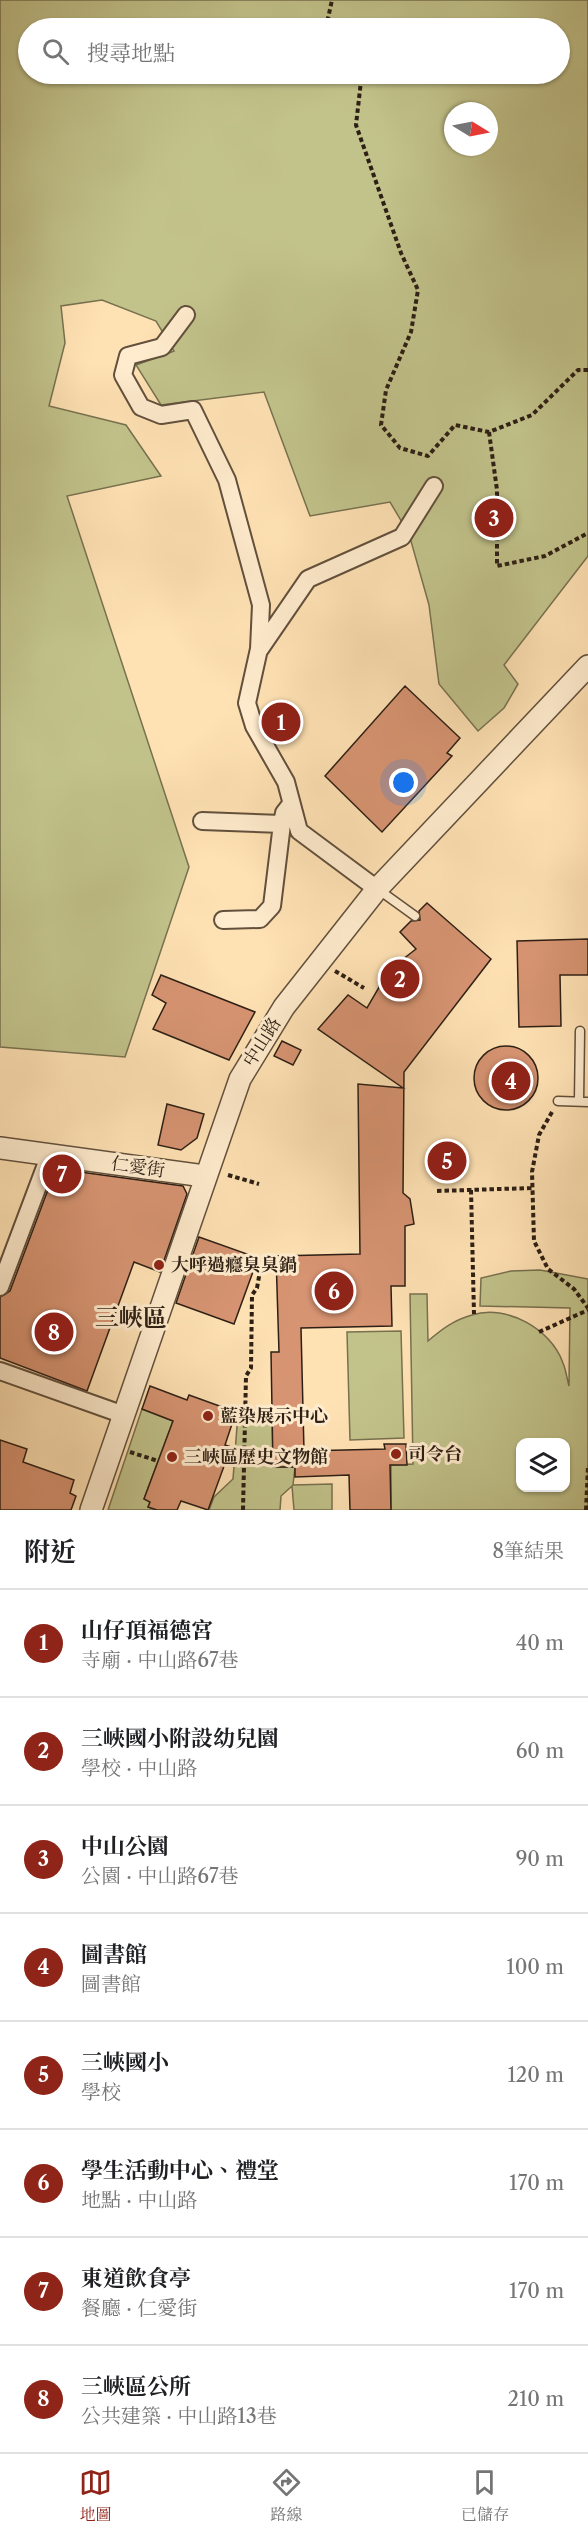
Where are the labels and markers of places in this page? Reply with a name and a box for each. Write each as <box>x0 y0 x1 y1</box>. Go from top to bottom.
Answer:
pin: 3 <box>474 496 514 540</box>
pin: 1 <box>262 700 300 744</box>
pin: 2 <box>380 956 420 1002</box>
pin: 4 <box>492 1058 530 1104</box>
pin: 5 <box>428 1138 466 1184</box>
pin: 7 <box>42 1152 82 1196</box>
place label: 大呼過癮臭臭鍋 <box>171 1254 297 1276</box>
marker: 大呼過癮臭臭鍋 <box>152 1258 166 1272</box>
pin: 6 <box>314 1268 354 1314</box>
pin: 8 <box>34 1310 74 1354</box>
place label: 藍染展示中心 <box>220 1405 328 1427</box>
marker: 藍染展示中心 <box>201 1409 215 1423</box>
place label: 司令台 <box>408 1443 462 1465</box>
place label: 三峽區歷史文物館 <box>184 1446 328 1468</box>
marker: 司令台 <box>389 1447 403 1461</box>
marker: 三峽區歷史文物館 <box>165 1450 179 1464</box>

